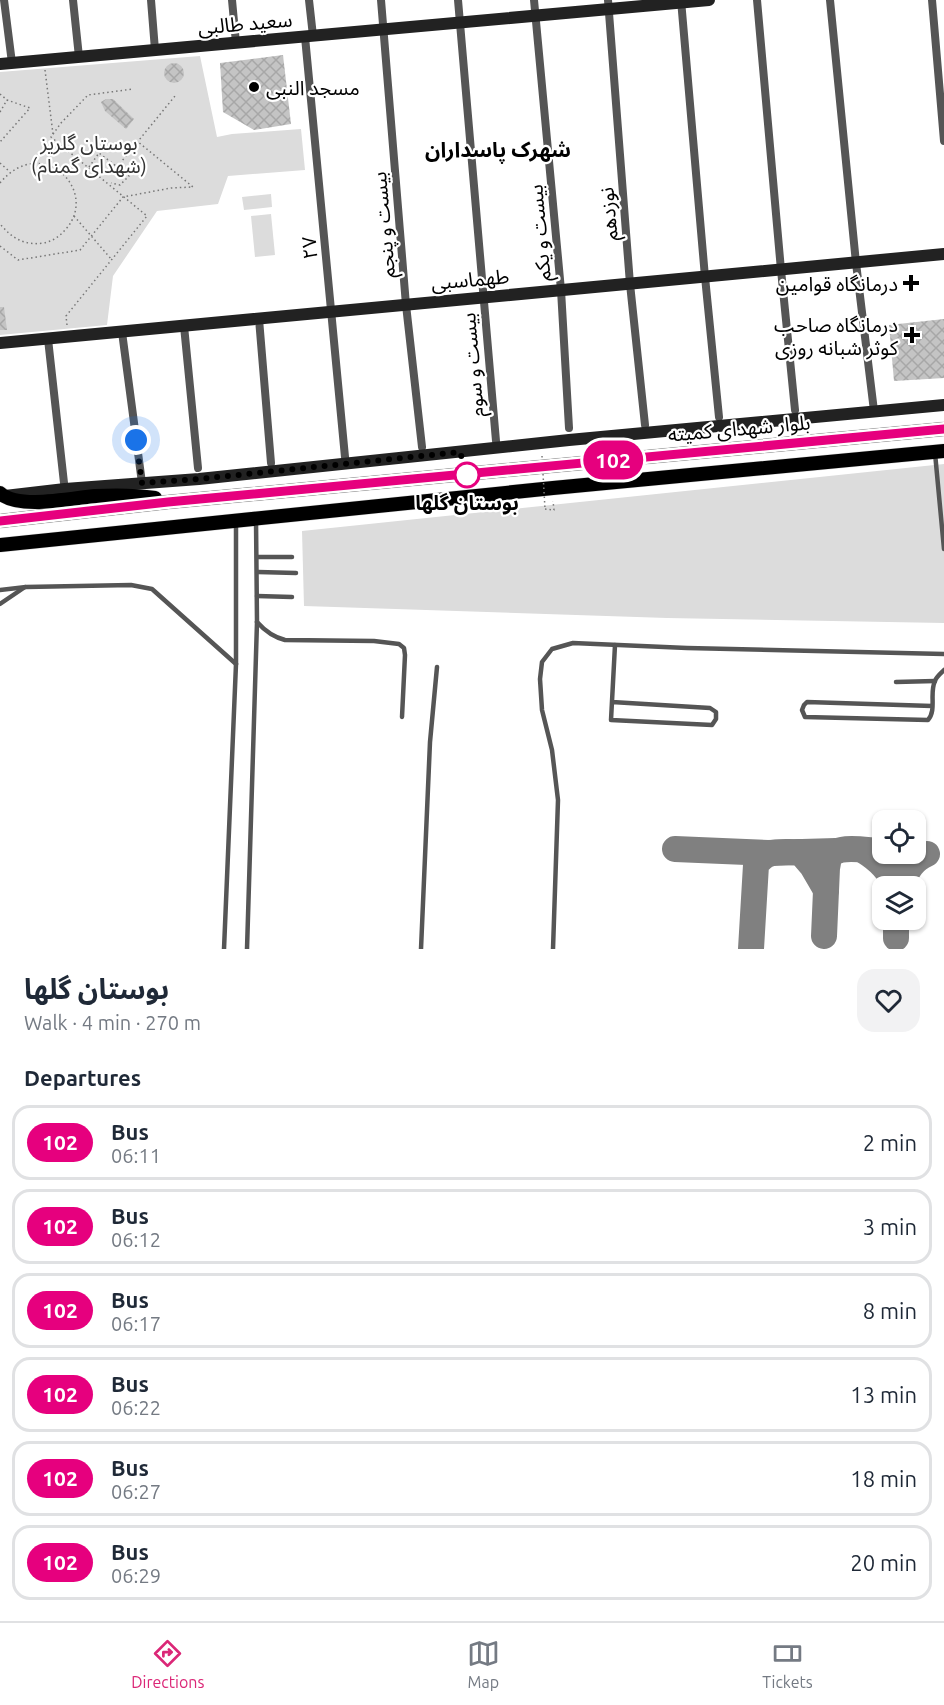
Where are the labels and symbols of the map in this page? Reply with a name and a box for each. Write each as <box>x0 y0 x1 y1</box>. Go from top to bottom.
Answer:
street label: سعید طالبی <box>197 7 293 40</box>
place label: مسجد النبی <box>266 76 360 100</box>
marker: مسجد النبی <box>247 80 261 94</box>
park label: بوستان گلریز (شهدای گمنام) <box>31 131 147 181</box>
district label: شهرک پاسداران <box>425 137 571 164</box>
street label: بیست و پنجم <box>367 171 403 279</box>
street label: بیست و یکم <box>523 183 559 282</box>
street label: نوزدهم <box>594 186 626 242</box>
street label: ۲۷ <box>296 235 321 260</box>
street label: طهماسبی <box>430 264 510 295</box>
place label: درمانگاه قوامین <box>776 272 898 296</box>
marker: درمانگاه قوامین <box>902 274 920 292</box>
street label: بیست و سوم <box>456 312 492 418</box>
place label: درمانگاه صاحب کوثر شبانه روزی <box>774 313 899 360</box>
marker: درمانگاه صاحب کوثر شبانه روزی <box>903 326 921 344</box>
street label: بلوار شهدای کمیته <box>667 410 811 447</box>
your location <box>121 425 151 455</box>
line badge: 102 <box>578 440 648 480</box>
marker: بوستان گلها <box>454 462 480 488</box>
place label: بوستان گلها <box>415 491 519 515</box>

